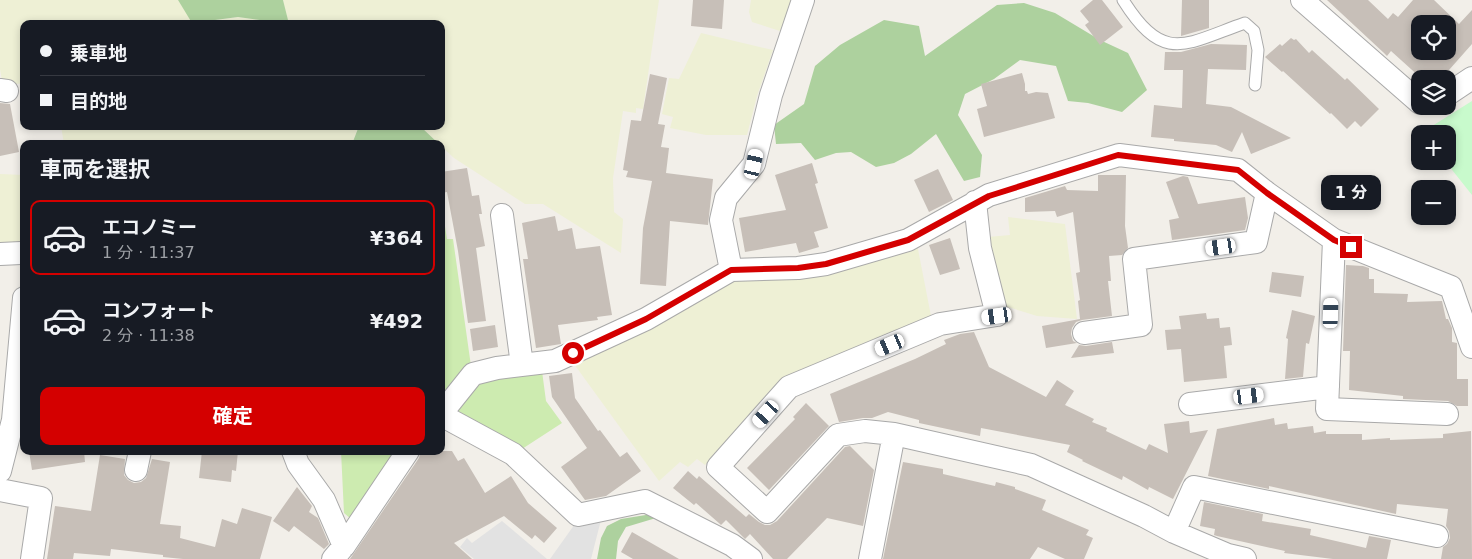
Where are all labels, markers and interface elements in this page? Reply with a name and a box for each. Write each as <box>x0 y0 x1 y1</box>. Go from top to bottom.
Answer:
map controls <box>1411 15 1456 225</box>
button: locate <box>1411 15 1456 60</box>
text: 乗車地 <box>70 42 127 64</box>
button: layers <box>1411 70 1456 115</box>
text: 目的地 <box>70 90 127 112</box>
button: + <box>1411 125 1456 170</box>
car <box>743 148 764 180</box>
text: 車両を選択 <box>40 157 150 182</box>
callout: 1 分 <box>1321 174 1381 210</box>
button: − <box>1411 180 1456 225</box>
text: 1 分 <box>1335 183 1367 202</box>
icon: car <box>42 215 87 260</box>
text: エコノミー <box>102 216 197 238</box>
text: ¥364 <box>370 227 423 249</box>
route end <box>1340 236 1362 258</box>
car <box>1205 237 1236 257</box>
text: 1 分 · 11:37 <box>102 243 195 262</box>
icon: car <box>42 298 87 343</box>
car <box>1322 298 1339 328</box>
text: コンフォート <box>102 299 215 321</box>
car <box>981 306 1012 326</box>
text: ¥492 <box>370 310 423 332</box>
text: 2 分 · 11:38 <box>102 326 195 345</box>
car <box>873 332 906 358</box>
route start <box>562 342 584 364</box>
button: 確定 <box>40 387 425 445</box>
car <box>1233 387 1264 405</box>
car <box>750 398 781 430</box>

